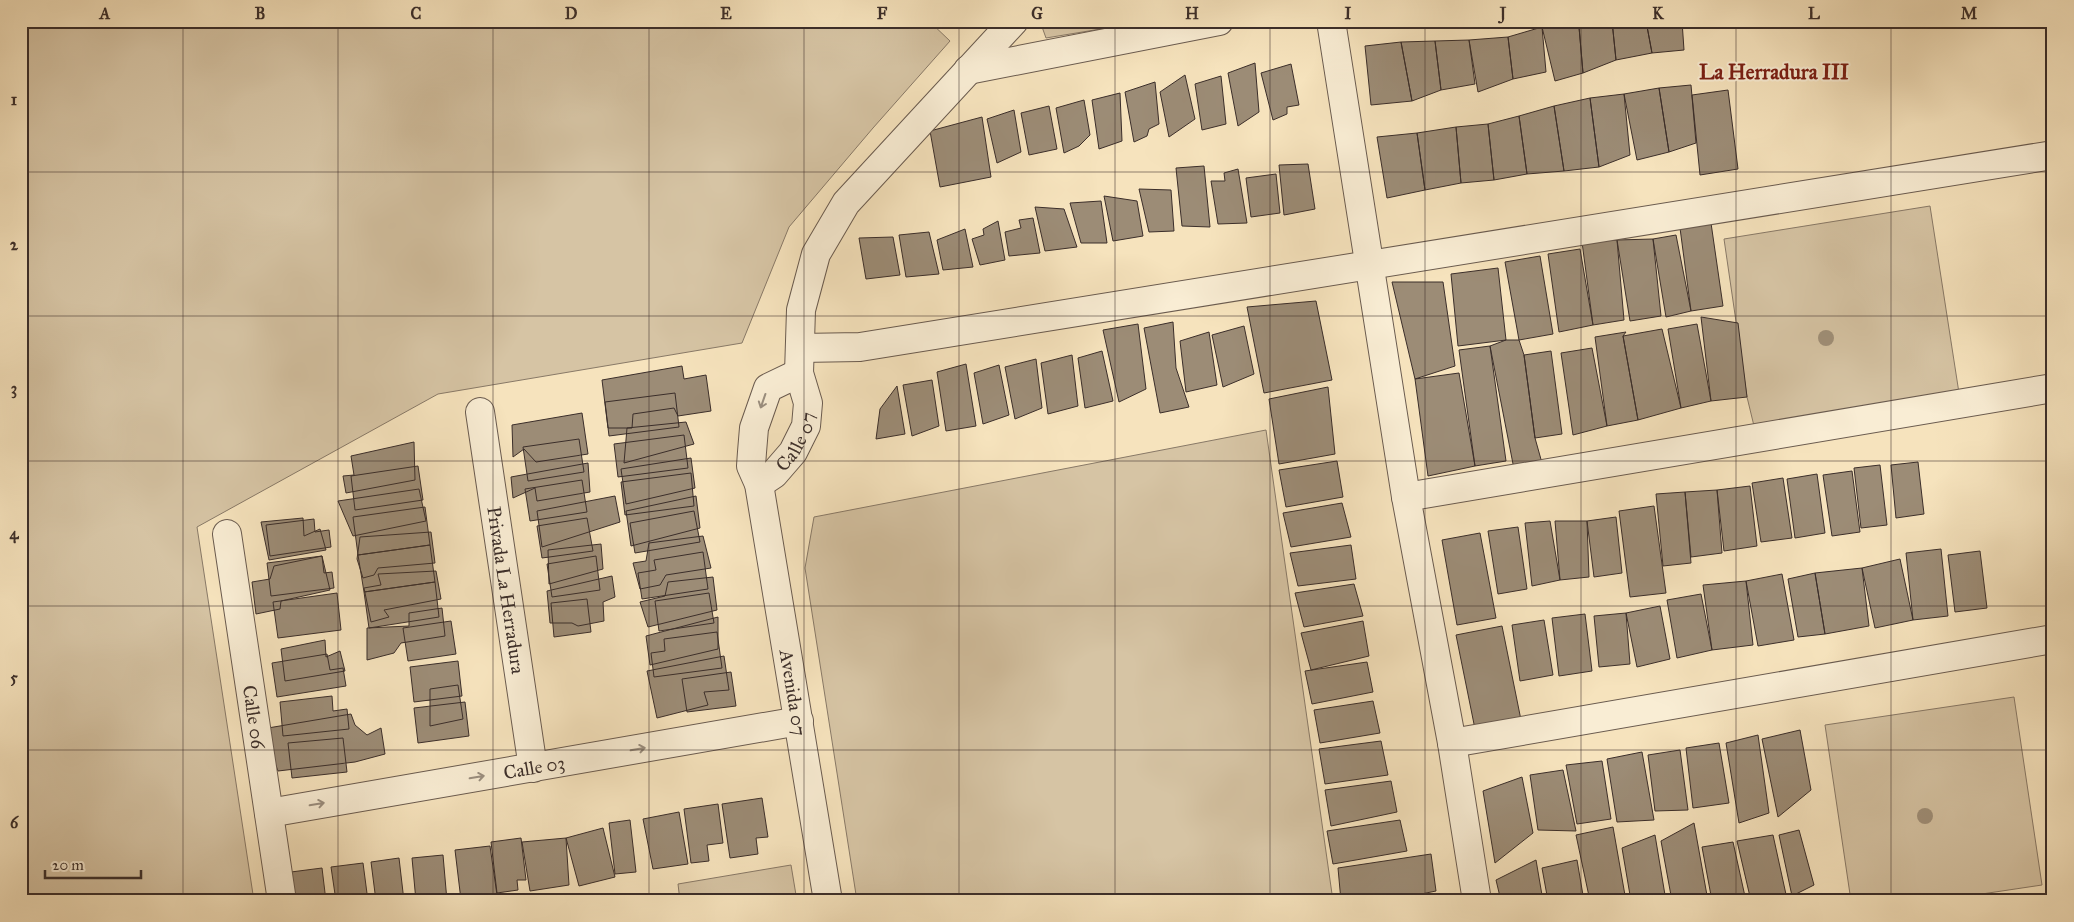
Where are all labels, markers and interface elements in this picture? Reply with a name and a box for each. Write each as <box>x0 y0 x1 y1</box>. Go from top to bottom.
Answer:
text: A <box>99 4 111 23</box>
text: B <box>255 4 265 23</box>
text: C <box>411 4 422 23</box>
text: D <box>565 4 578 23</box>
text: E <box>720 4 732 23</box>
text: F <box>877 4 888 23</box>
text: G <box>1031 4 1043 23</box>
text: H <box>1185 4 1199 23</box>
text: I <box>1345 4 1352 23</box>
text: J <box>1498 4 1507 24</box>
text: K <box>1652 4 1664 23</box>
text: L <box>1808 4 1820 23</box>
text: M <box>1961 4 1978 23</box>
district label: La Herradura III <box>1699 59 1849 85</box>
text: 1 <box>11 90 18 109</box>
text: 2 <box>10 235 19 254</box>
text: 3 <box>11 379 17 399</box>
one-way arrow <box>758 393 767 408</box>
street label: Calle 07 <box>771 411 819 476</box>
street label: Privada La Herradura <box>482 505 530 676</box>
text: 4 <box>10 524 20 544</box>
street label: Avenida 07 <box>774 647 811 737</box>
text: 5 <box>10 668 18 687</box>
street label: Calle 06 <box>238 684 270 752</box>
one-way arrow <box>629 744 645 754</box>
street label: Calle 03 <box>502 751 567 784</box>
one-way arrow <box>469 772 485 782</box>
one-way arrow <box>309 799 325 809</box>
text: 6 <box>10 813 19 832</box>
scale bar <box>45 847 141 879</box>
text: 20 m <box>52 856 84 874</box>

